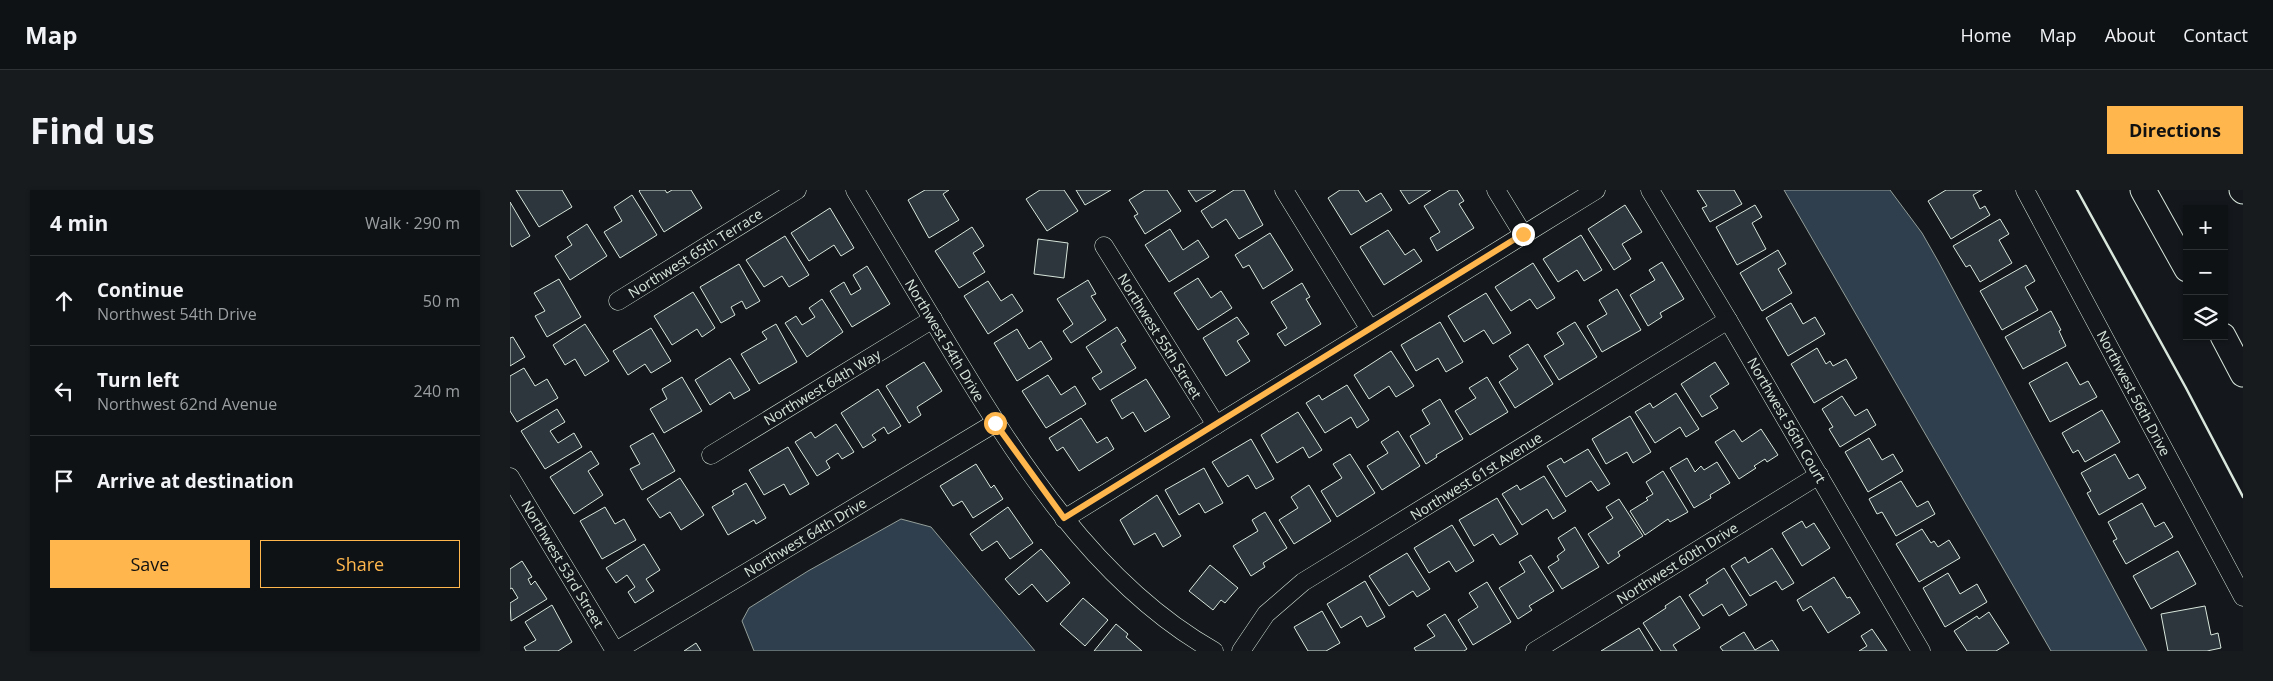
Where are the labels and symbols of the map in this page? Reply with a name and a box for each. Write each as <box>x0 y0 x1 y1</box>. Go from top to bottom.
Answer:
street label: Northwest 65th Terrace <box>624 204 766 302</box>
route end <box>1512 223 1535 246</box>
street label: Northwest 55th Street <box>1114 270 1206 402</box>
street label: Northwest 54th Drive <box>901 275 989 405</box>
street label: Northwest 56th Drive <box>2093 327 2175 459</box>
street label: Northwest 64th Way <box>760 344 885 429</box>
street label: Northwest 56th Court <box>1743 354 1831 486</box>
route start <box>984 412 1007 435</box>
street label: Northwest 61st Avenue <box>1406 428 1546 524</box>
street label: Northwest 64th Drive <box>740 493 870 581</box>
street label: Northwest 53rd Street <box>517 497 609 631</box>
street label: Northwest 60th Drive <box>1613 518 1741 608</box>

